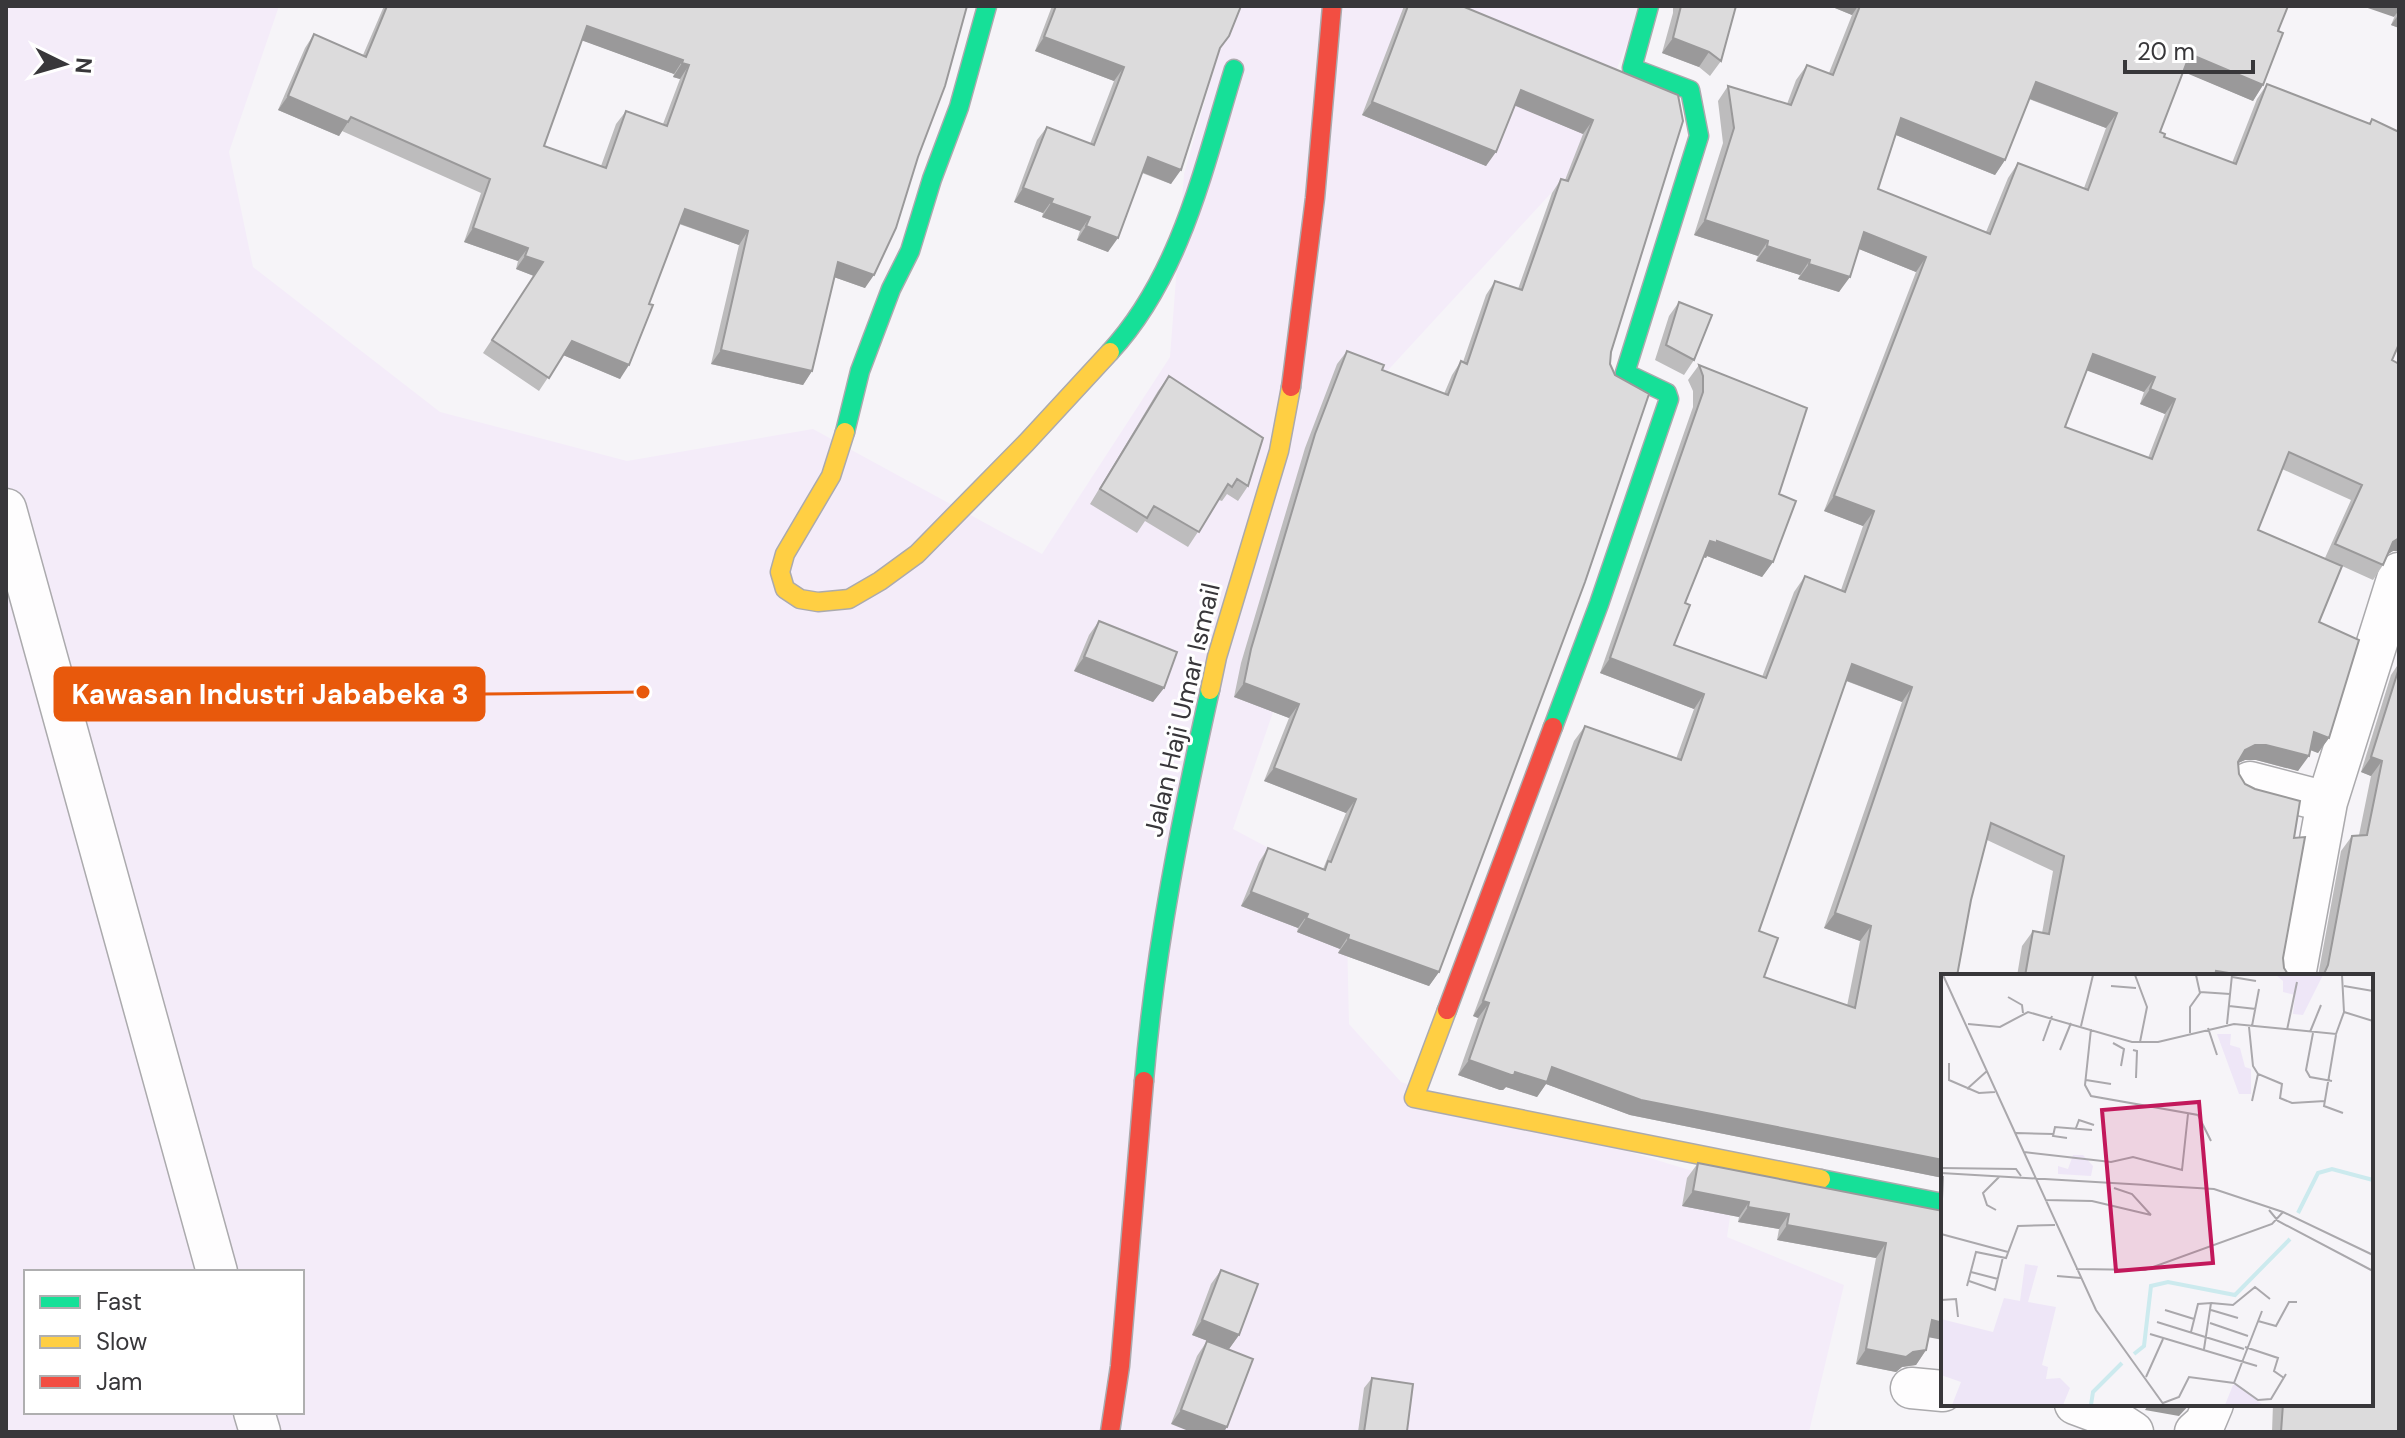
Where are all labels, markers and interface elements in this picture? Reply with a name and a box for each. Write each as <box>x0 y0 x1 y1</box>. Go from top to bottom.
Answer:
north arrow <box>24 24 104 104</box>
scale bar <box>2125 24 2253 74</box>
text: 20 m <box>2137 36 2195 67</box>
text: N <box>68 56 99 75</box>
street label: Jalan Haji Umar Ismail <box>1136 580 1228 840</box>
callout: Kawasan Industri Jababeka 3 <box>55 668 484 720</box>
text: Kawasan Industri Jababeka 3 <box>71 676 469 713</box>
inset map <box>1941 974 2373 1406</box>
legend <box>24 1270 304 1414</box>
text: Fast <box>96 1286 142 1317</box>
text: Slow <box>96 1326 147 1357</box>
text: Jam <box>96 1366 142 1397</box>

